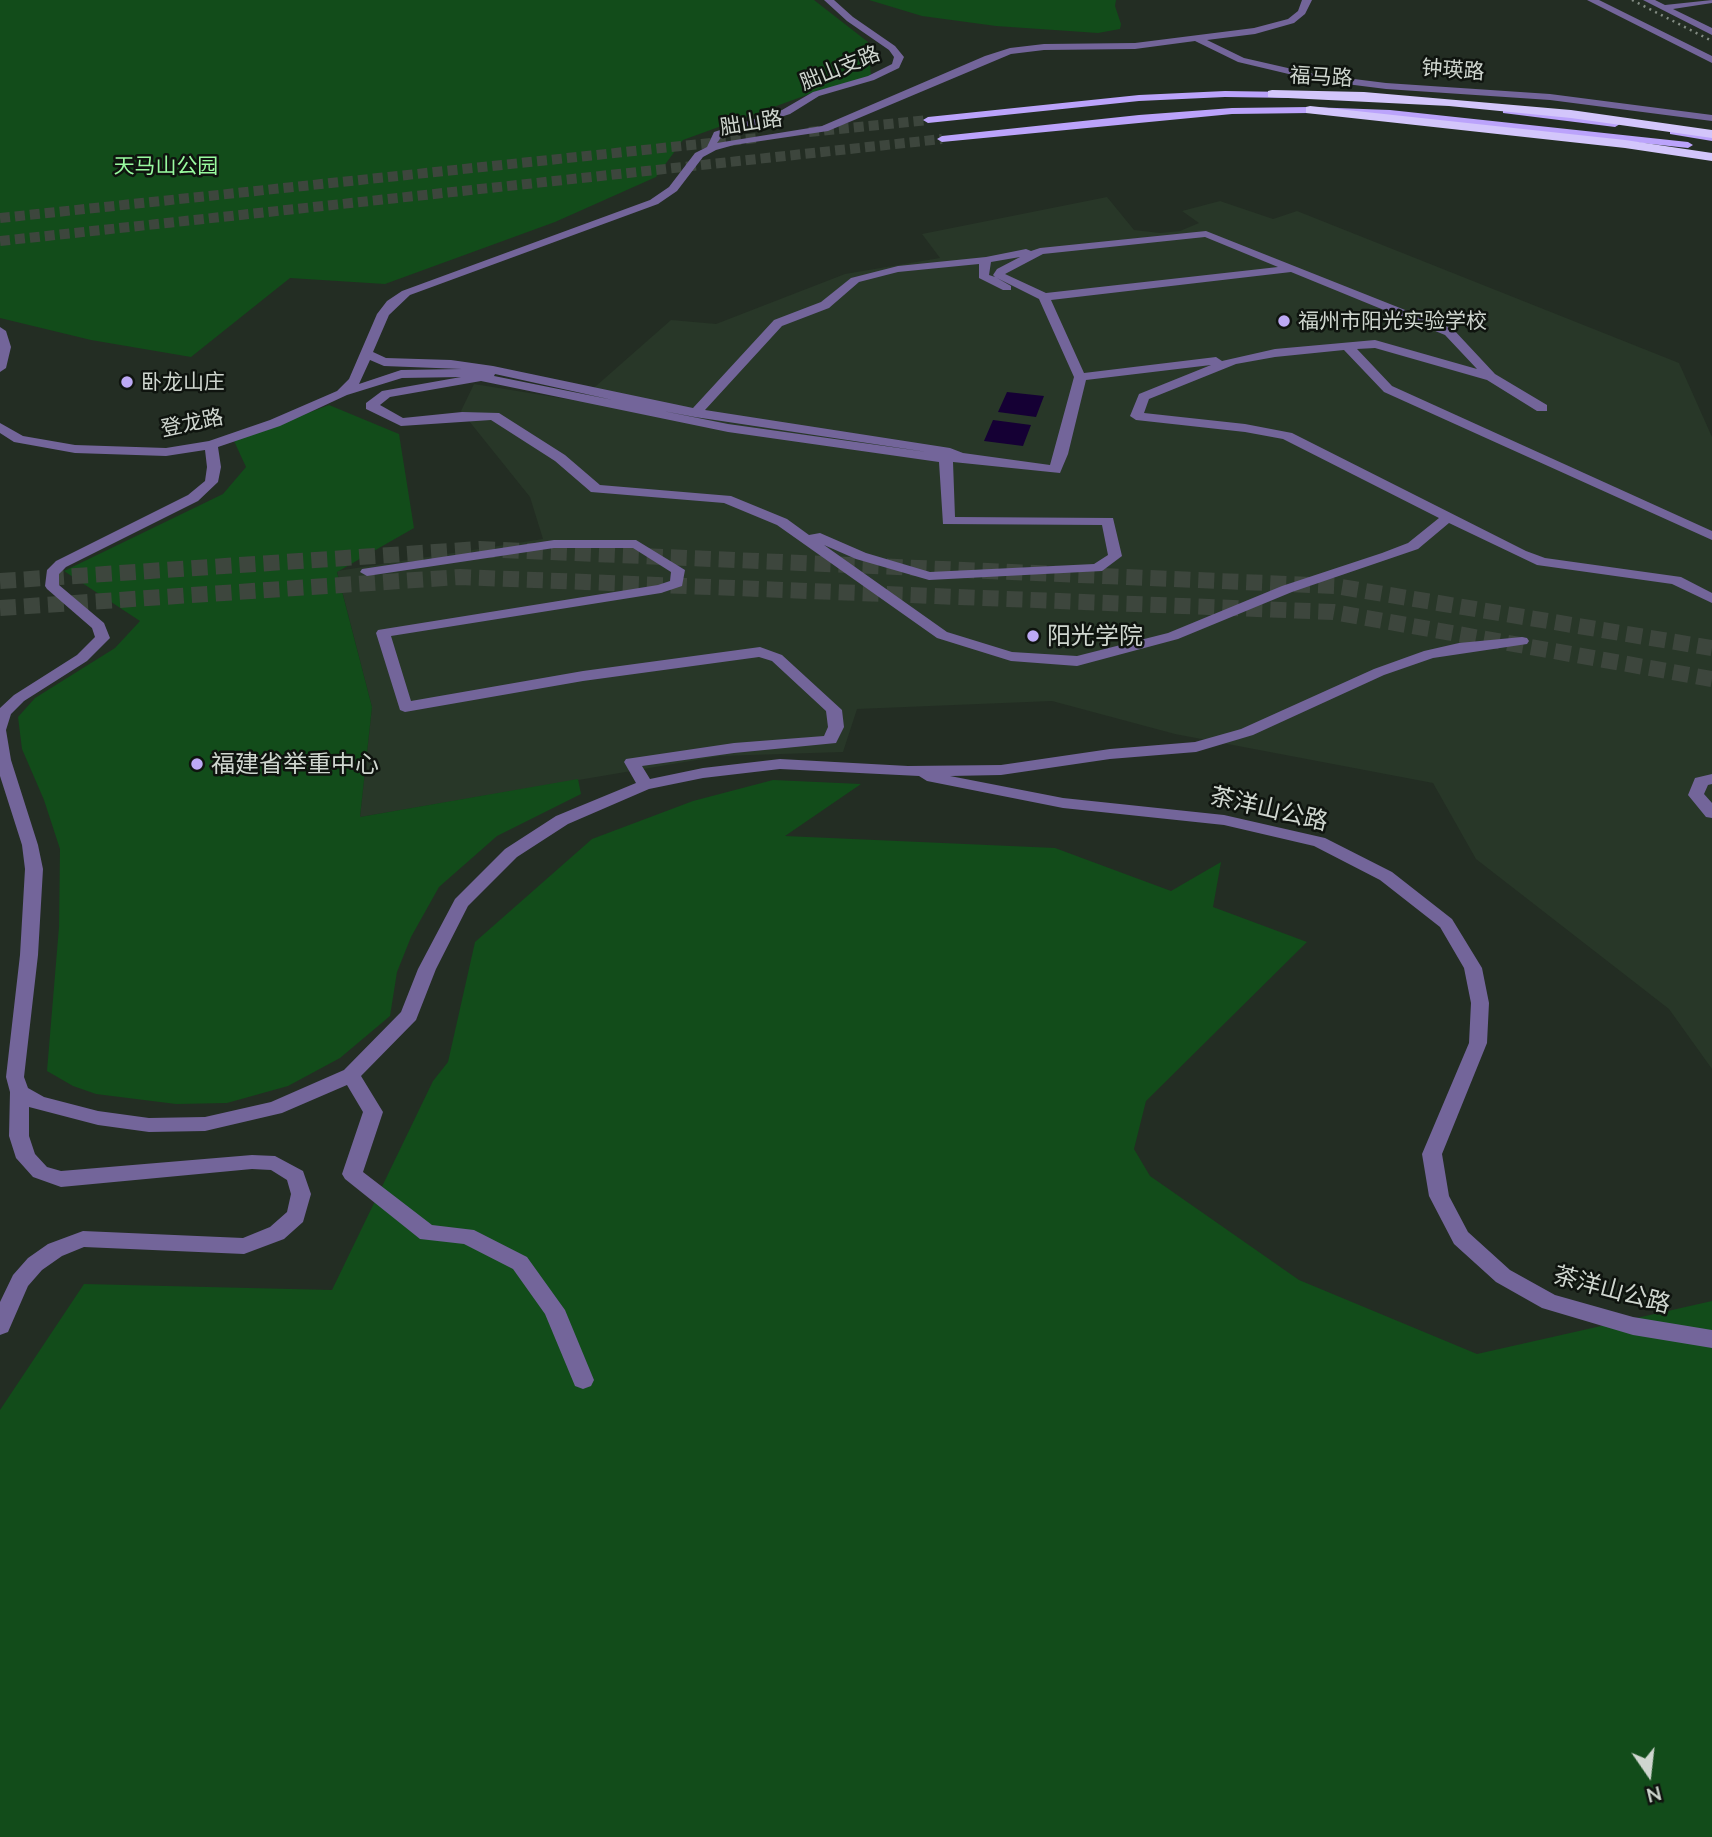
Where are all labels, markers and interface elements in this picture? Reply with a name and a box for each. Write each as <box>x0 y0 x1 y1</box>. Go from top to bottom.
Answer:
street label: 胐山支路 <box>796 41 884 95</box>
street label: 钟瑛路 <box>1421 55 1485 85</box>
street label: 福马路 <box>1289 63 1353 91</box>
street label: 胐山路 <box>718 106 784 140</box>
park label: 天马山公园 <box>114 153 218 179</box>
place label: 福州市阳光实验学校 <box>1298 308 1487 334</box>
marker: 福州市阳光实验学校 <box>1276 313 1292 329</box>
place label: 卧龙山庄 <box>141 369 225 395</box>
marker: 卧龙山庄 <box>119 374 135 390</box>
street label: 登龙路 <box>159 404 225 442</box>
place label: 阳光学院 <box>1047 622 1143 650</box>
marker: 阳光学院 <box>1025 628 1041 644</box>
place label: 福建省举重中心 <box>211 750 379 778</box>
marker: 福建省举重中心 <box>189 756 205 772</box>
street label: 茶洋山公路 <box>1207 781 1331 837</box>
street label: 茶洋山公路 <box>1550 1261 1674 1319</box>
north arrow <box>1614 1739 1684 1809</box>
text: N <box>1644 1782 1664 1808</box>

